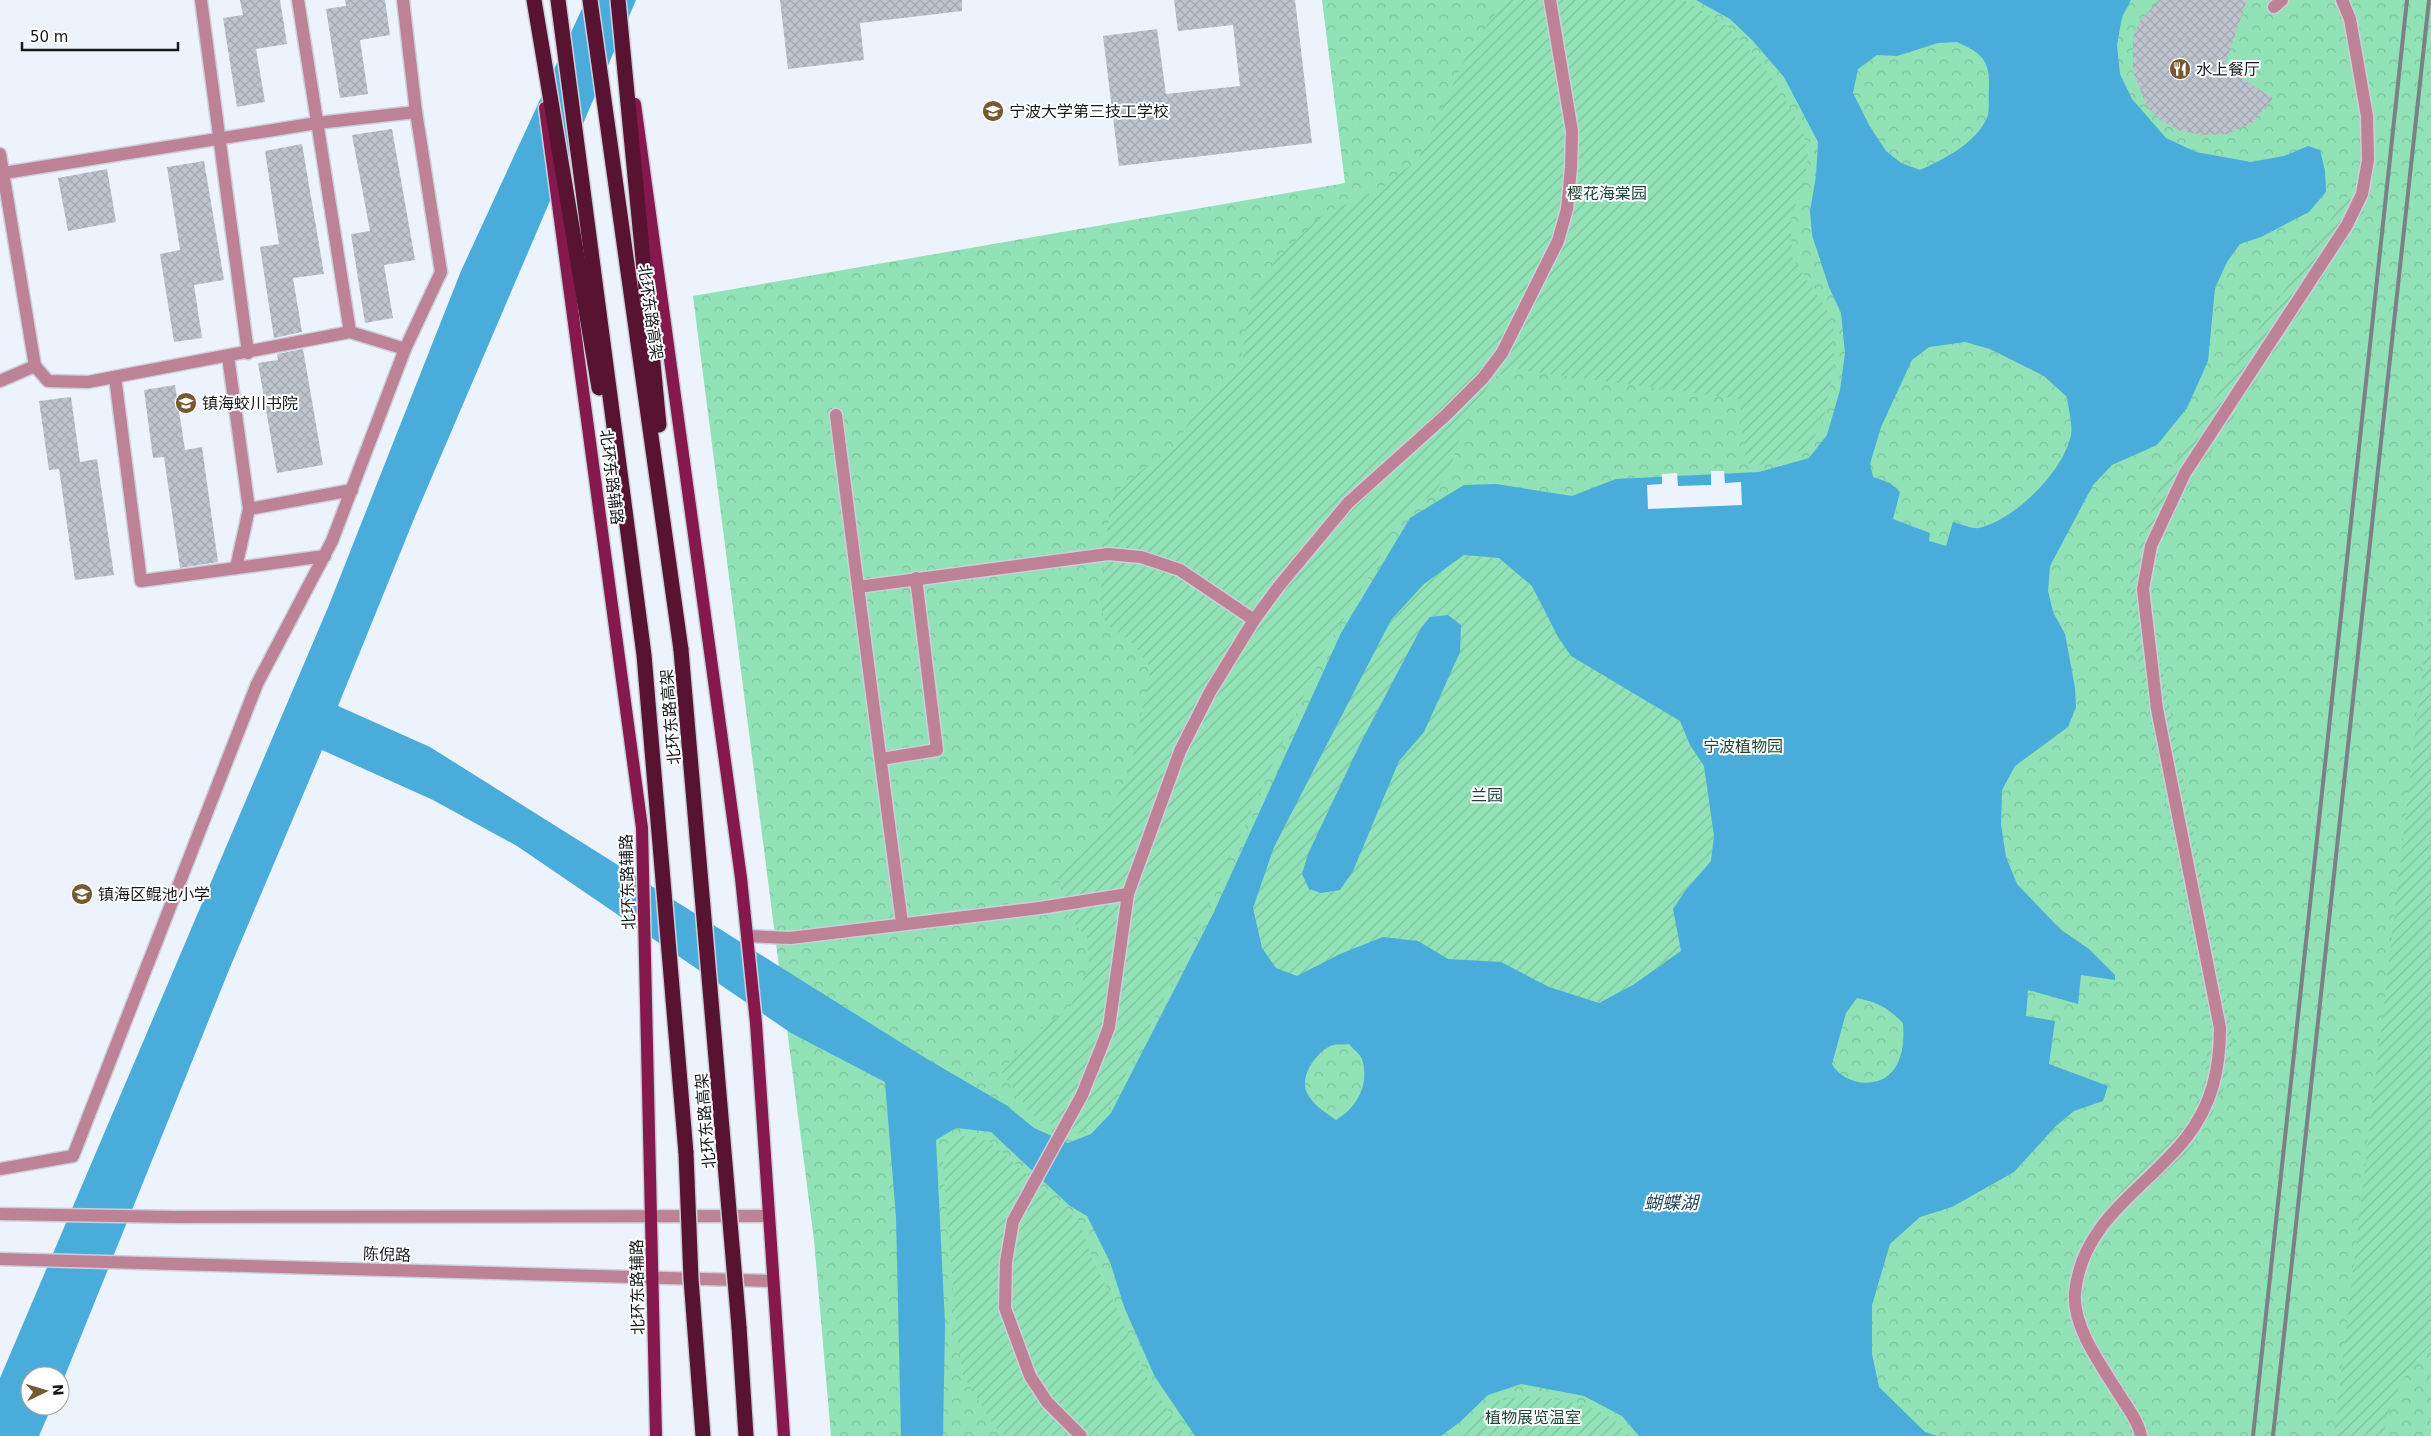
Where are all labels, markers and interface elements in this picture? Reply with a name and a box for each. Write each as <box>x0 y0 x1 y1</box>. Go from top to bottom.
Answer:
scale bar <box>22 20 179 52</box>
text: 50 m <box>30 28 68 46</box>
restaurant icon: 水上餐厅 <box>2168 57 2192 81</box>
place label: 水上餐厅 <box>2196 60 2260 79</box>
school or university icon: 宁波大学第三技工学校 <box>981 99 1005 123</box>
place label: 宁波大学第三技工学校 <box>1009 102 1169 121</box>
park label: 樱花海棠园 <box>1567 184 1647 203</box>
street label: 北环东路高架 <box>634 263 667 361</box>
school or university icon: 镇海蛟川书院 <box>174 391 198 415</box>
place label: 镇海蛟川书院 <box>202 394 298 413</box>
street label: 北环东路辅路 <box>596 428 627 526</box>
street label: 北环东路高架 <box>657 668 684 766</box>
park label: 宁波植物园 <box>1703 737 1783 756</box>
park label: 兰园 <box>1471 786 1503 805</box>
street label: 北环东路辅路 <box>616 834 639 930</box>
school or university icon: 镇海区鲲池小学 <box>70 882 94 906</box>
place label: 镇海区鲲池小学 <box>98 885 210 904</box>
street label: 北环东路高架 <box>692 1072 719 1170</box>
water label: 蝴蝶湖 <box>1644 1192 1701 1213</box>
street label: 北环东路辅路 <box>627 1239 648 1335</box>
street label: 陈倪路 <box>363 1244 411 1265</box>
north arrow <box>20 1366 70 1416</box>
text: N <box>49 1383 66 1396</box>
park label: 植物展览温室 <box>1485 1408 1581 1427</box>

